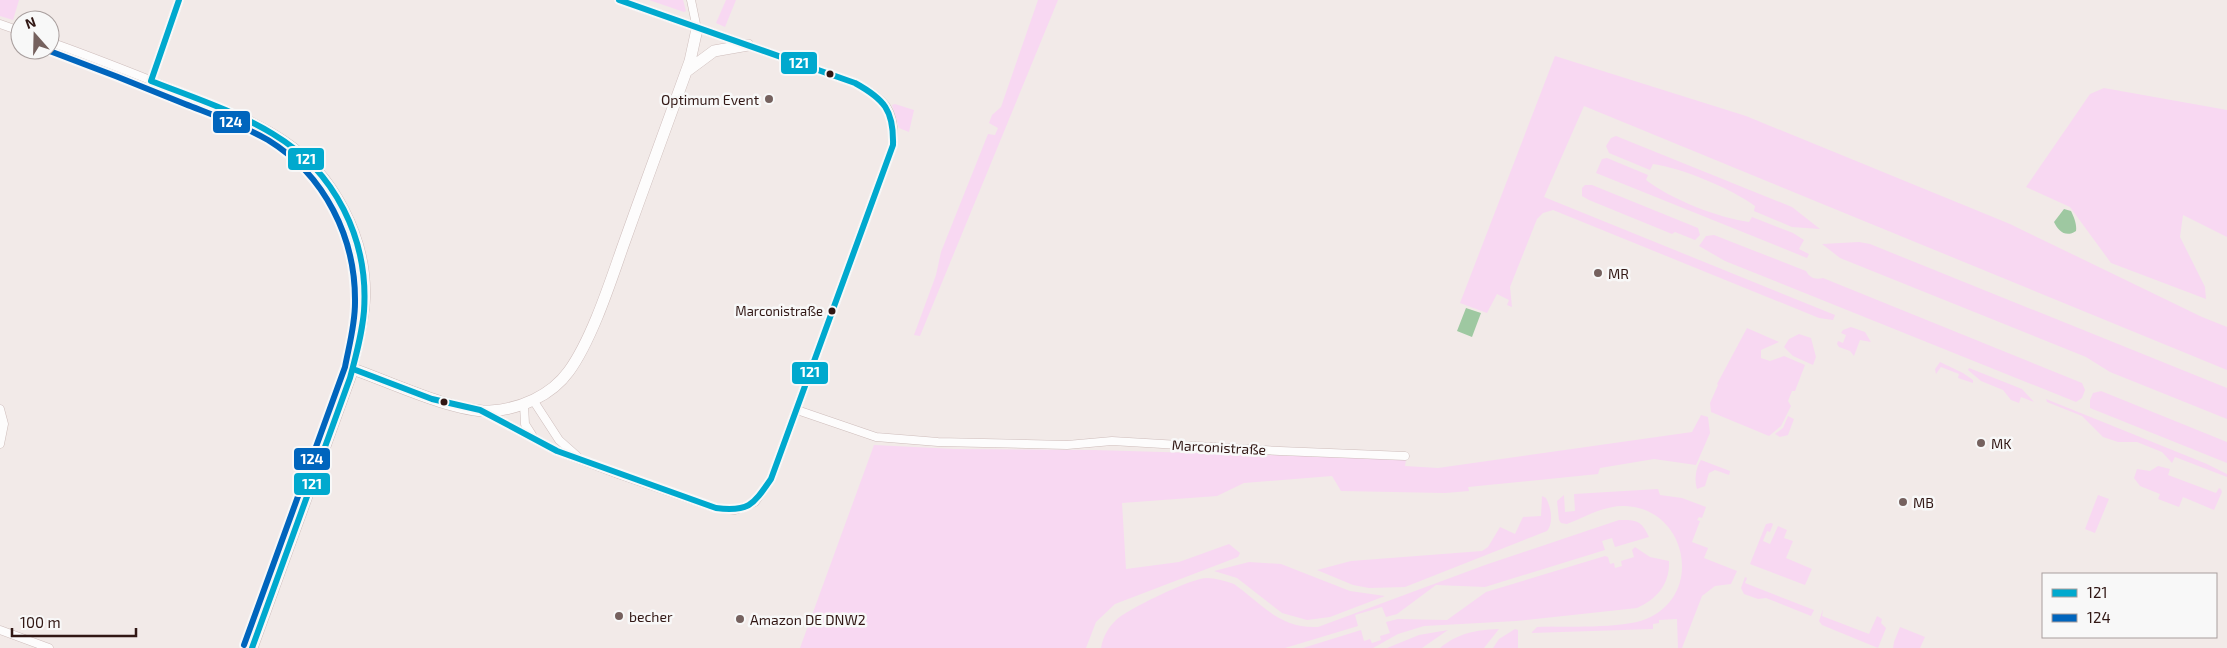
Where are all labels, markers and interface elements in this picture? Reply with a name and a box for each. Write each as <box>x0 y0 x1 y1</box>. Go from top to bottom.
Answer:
north arrow <box>10 10 60 60</box>
text: N <box>23 13 38 32</box>
line badge: 121 <box>780 51 818 75</box>
text: 121 <box>789 54 809 71</box>
unlabelled marker <box>825 69 835 79</box>
place label: Optimum Event <box>661 91 759 108</box>
marker: Optimum Event <box>763 93 775 105</box>
line badge: 124 <box>212 110 251 134</box>
text: 124 <box>219 113 243 130</box>
line badge: 121 <box>287 147 325 171</box>
text: 121 <box>296 150 316 167</box>
place label: MR <box>1608 265 1629 282</box>
marker: MR <box>1592 267 1604 279</box>
place label: Marconistraße <box>735 303 823 319</box>
marker: Marconistraße <box>827 306 837 316</box>
line badge: 121 <box>791 361 829 385</box>
text: 121 <box>800 363 820 380</box>
unlabelled marker <box>439 397 449 407</box>
place label: MK <box>1991 435 2012 452</box>
street label: Marconistraße <box>1171 436 1267 458</box>
marker: MK <box>1975 437 1987 449</box>
line badge: 124 <box>293 447 331 471</box>
text: 124 <box>300 450 324 467</box>
line badge: 121 <box>293 472 331 496</box>
text: 121 <box>302 475 322 492</box>
place label: MB <box>1913 494 1934 511</box>
marker: MB <box>1897 496 1909 508</box>
legend <box>2042 573 2217 638</box>
text: 121 <box>2087 583 2107 601</box>
scale bar <box>12 606 136 638</box>
place label: becher <box>629 608 673 625</box>
text: 124 <box>2087 608 2111 626</box>
marker: becher <box>613 610 625 622</box>
place label: Amazon DE DNW2 <box>750 611 866 628</box>
text: 100 m <box>20 613 61 631</box>
marker: Amazon DE DNW2 <box>734 613 746 625</box>

